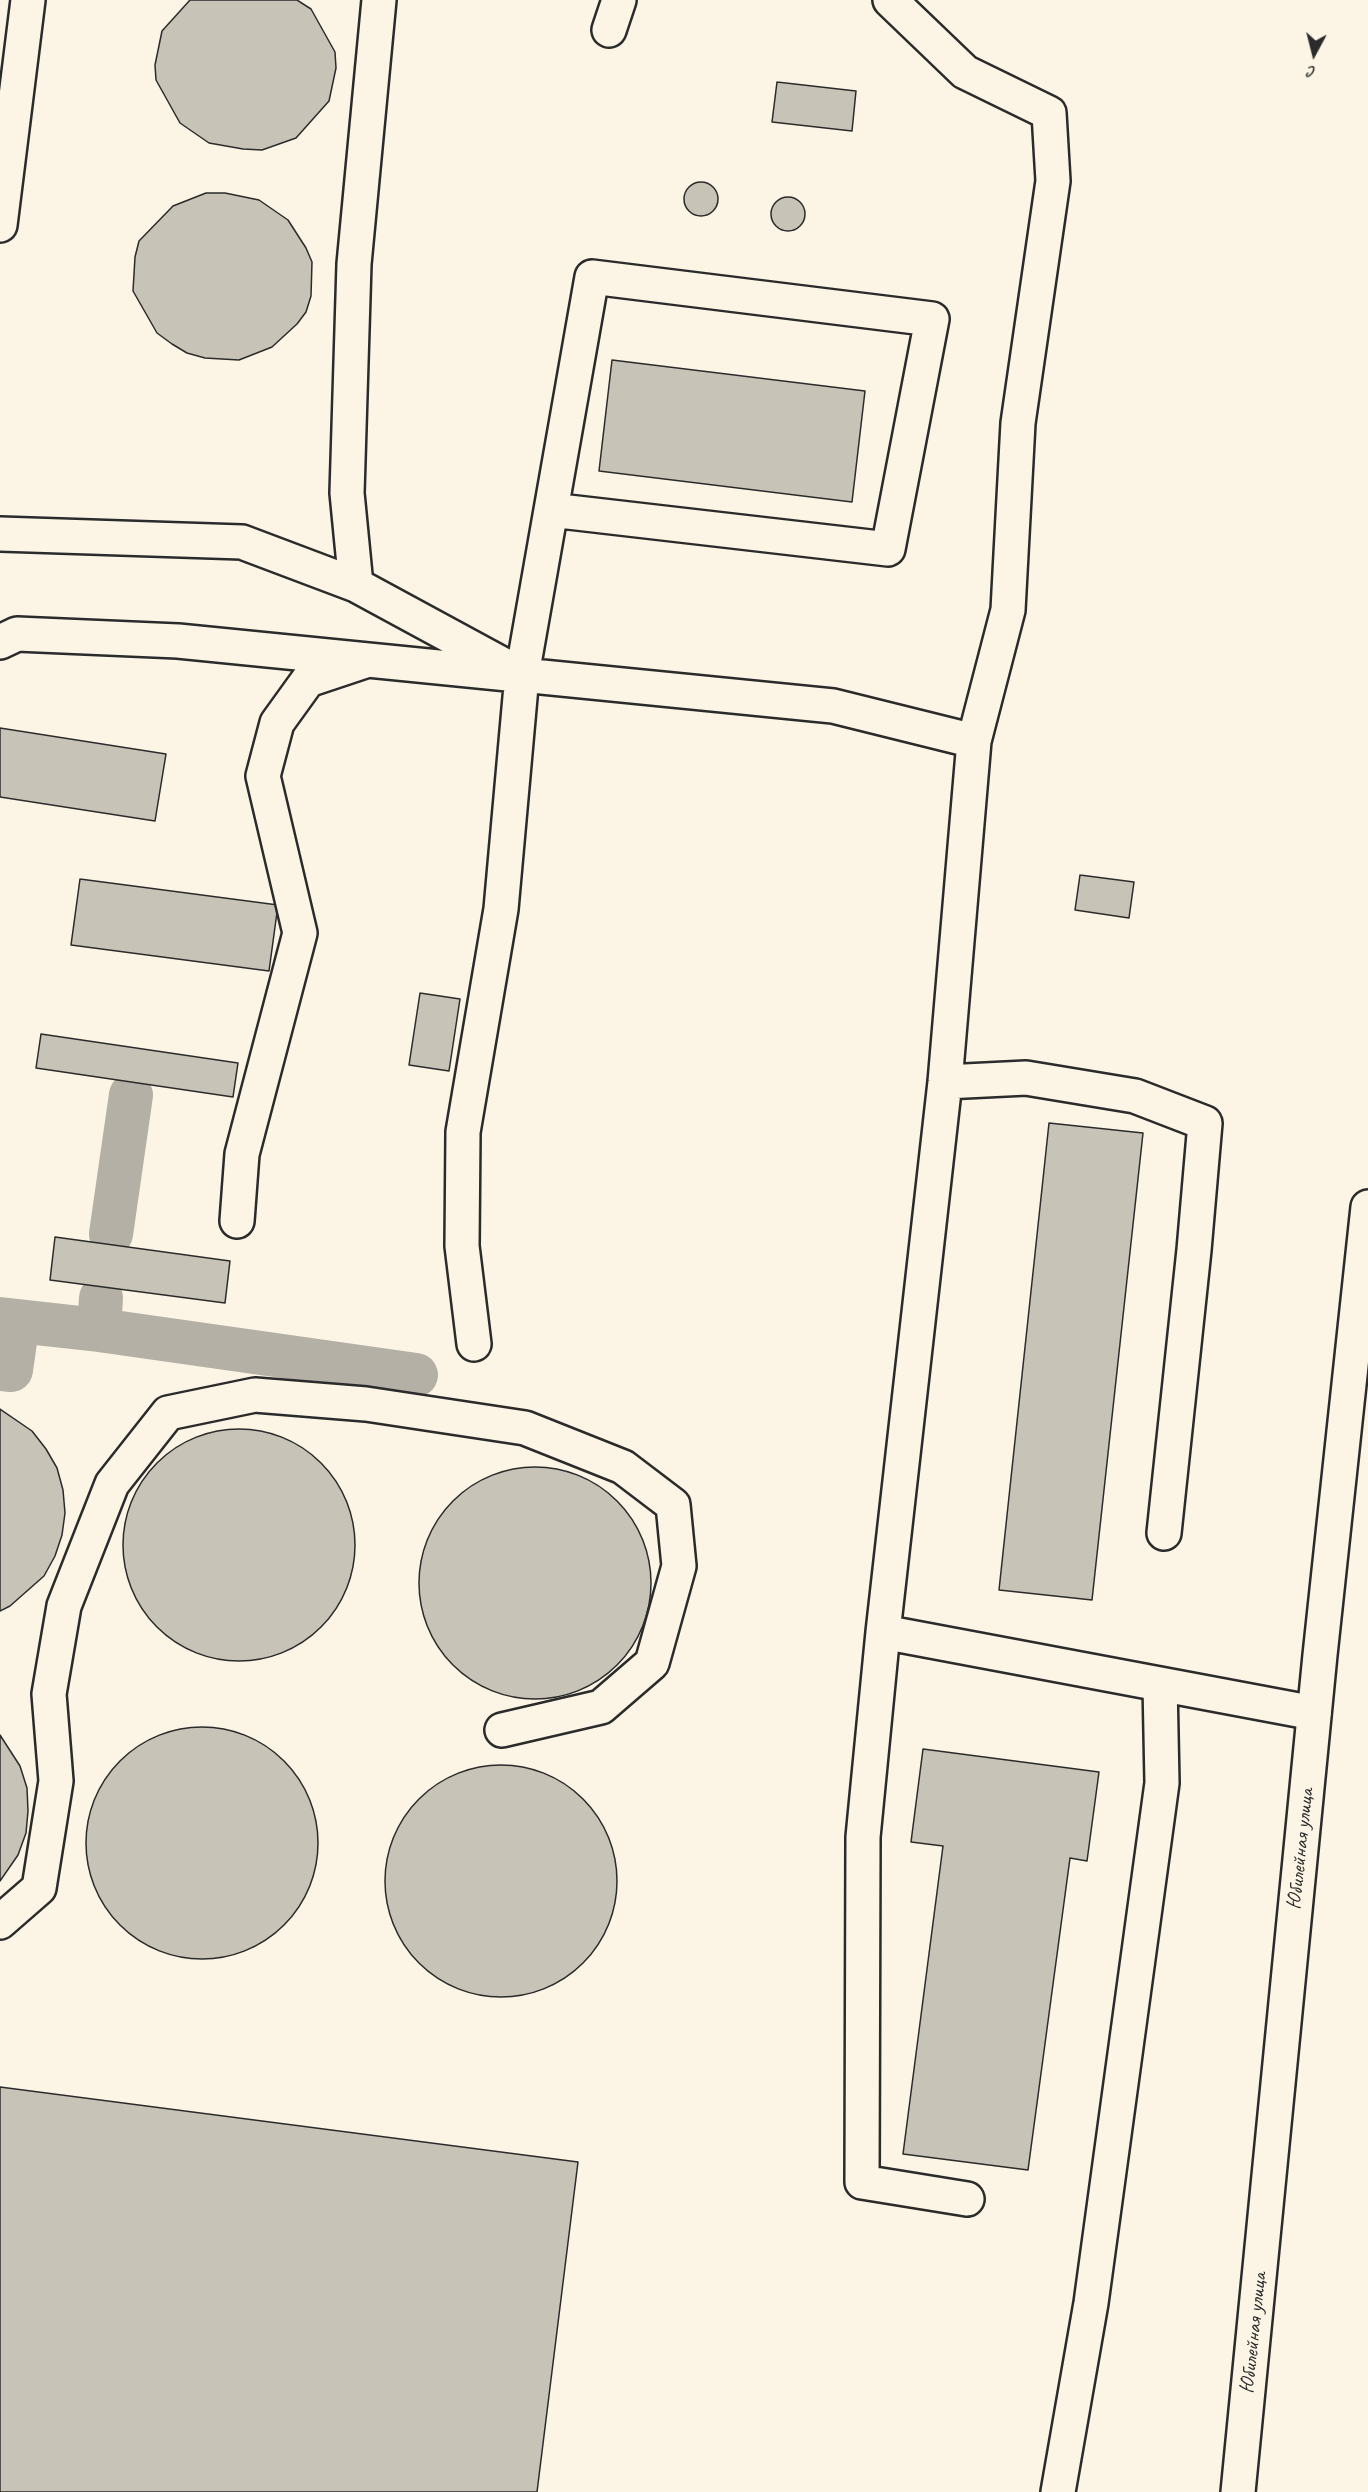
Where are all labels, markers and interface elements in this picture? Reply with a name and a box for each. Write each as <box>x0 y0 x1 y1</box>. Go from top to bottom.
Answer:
north arrow <box>1284 24 1344 84</box>
text: С <box>1307 61 1317 82</box>
street label: Юбилейная улица <box>1282 1787 1320 1911</box>
street label: Юбилейная улица <box>1235 2271 1273 2395</box>

